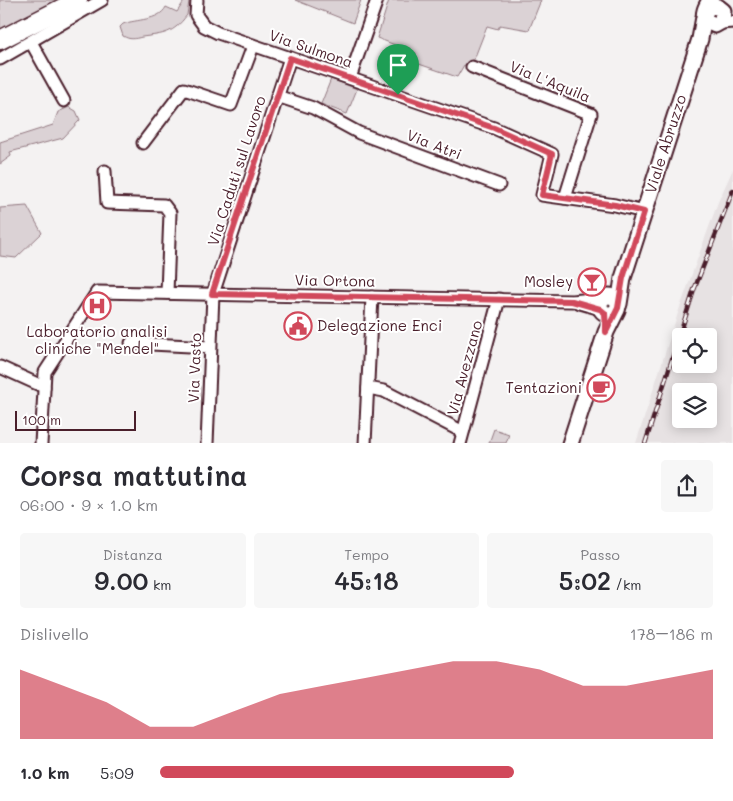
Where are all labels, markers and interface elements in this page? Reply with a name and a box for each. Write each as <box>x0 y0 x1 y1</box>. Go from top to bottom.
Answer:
street label: Via Sulmona <box>267 24 356 72</box>
pin <box>377 44 419 95</box>
icon: arrive <box>384 51 412 79</box>
street label: Via L'Aquila <box>507 56 594 106</box>
street label: Viale Abruzzo <box>640 92 690 196</box>
street label: Via Caduti sul Lavoro <box>202 93 270 248</box>
street label: Via Atri <box>404 124 465 164</box>
bar icon: Mosley <box>577 267 607 297</box>
street label: Via Ortona <box>294 269 376 291</box>
place label: Mosley <box>524 271 573 291</box>
hospital icon: Laboratorio analisi cliniche "Mendel" <box>82 291 112 321</box>
public building icon: Delegazione Enci <box>283 311 313 341</box>
place label: Delegazione Enci <box>317 315 442 335</box>
street label: Via Avezzano <box>442 318 486 418</box>
place label: Laboratorio analisi cliniche "Mendel" <box>26 321 168 358</box>
map controls <box>672 328 717 428</box>
button: locate <box>672 328 717 373</box>
street label: Via Vasto <box>183 332 205 403</box>
cafe icon: Tentazioni <box>586 373 616 403</box>
place label: Tentazioni <box>505 377 582 397</box>
button: layers <box>672 383 717 428</box>
scale bar <box>15 408 136 432</box>
text: 100 m <box>22 410 61 429</box>
text: Corsa mattutina <box>20 457 248 493</box>
button: share <box>661 460 713 512</box>
text: 06:00 · 9 × 1.0 km <box>20 494 158 515</box>
text: Distanza <box>103 545 163 564</box>
text: Tempo <box>344 545 389 564</box>
text: Passo <box>581 545 620 564</box>
text: 9.00 <box>94 564 148 596</box>
text: 45:18 <box>334 564 399 596</box>
text: 5:02 <box>559 564 611 596</box>
text: km <box>148 575 172 594</box>
text: /km <box>611 575 642 594</box>
text: Dislivello <box>20 623 88 644</box>
text: 178–186 m <box>630 623 713 644</box>
text: 1.0 km <box>20 762 69 783</box>
text: 5:09 <box>100 762 134 783</box>

